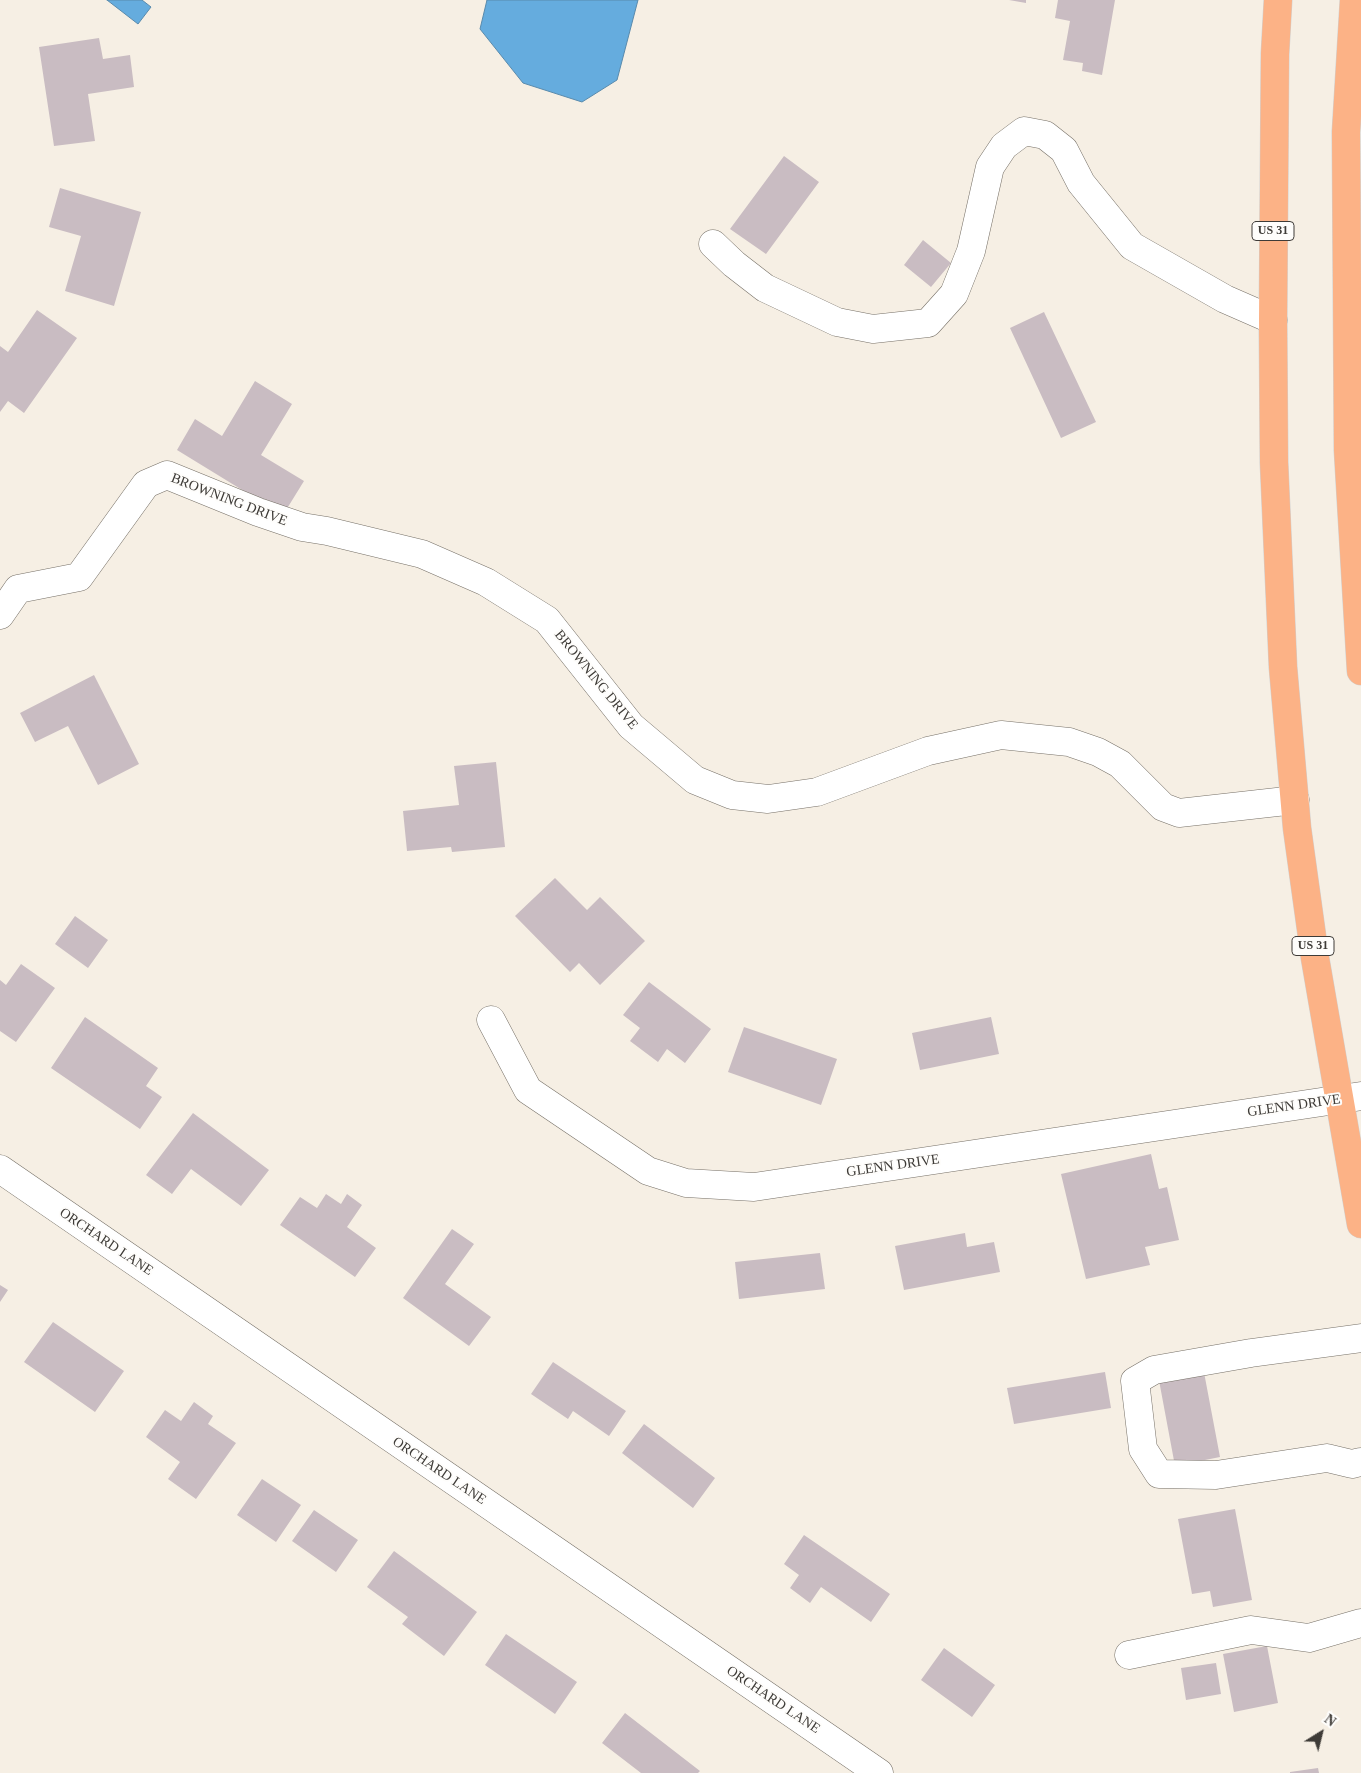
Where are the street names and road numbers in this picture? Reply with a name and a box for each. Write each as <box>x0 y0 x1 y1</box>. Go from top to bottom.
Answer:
road number: US 31 <box>1252 222 1294 240</box>
street label: BROWNING DRIVE <box>168 470 290 530</box>
street label: BROWNING DRIVE <box>551 627 641 733</box>
road number: US 31 <box>1292 936 1334 956</box>
street label: GLENN DRIVE <box>1246 1091 1342 1121</box>
street label: GLENN DRIVE <box>845 1151 941 1181</box>
street label: ORCHARD LANE <box>56 1204 156 1280</box>
street label: ORCHARD LANE <box>389 1433 489 1509</box>
street label: ORCHARD LANE <box>723 1662 823 1738</box>

